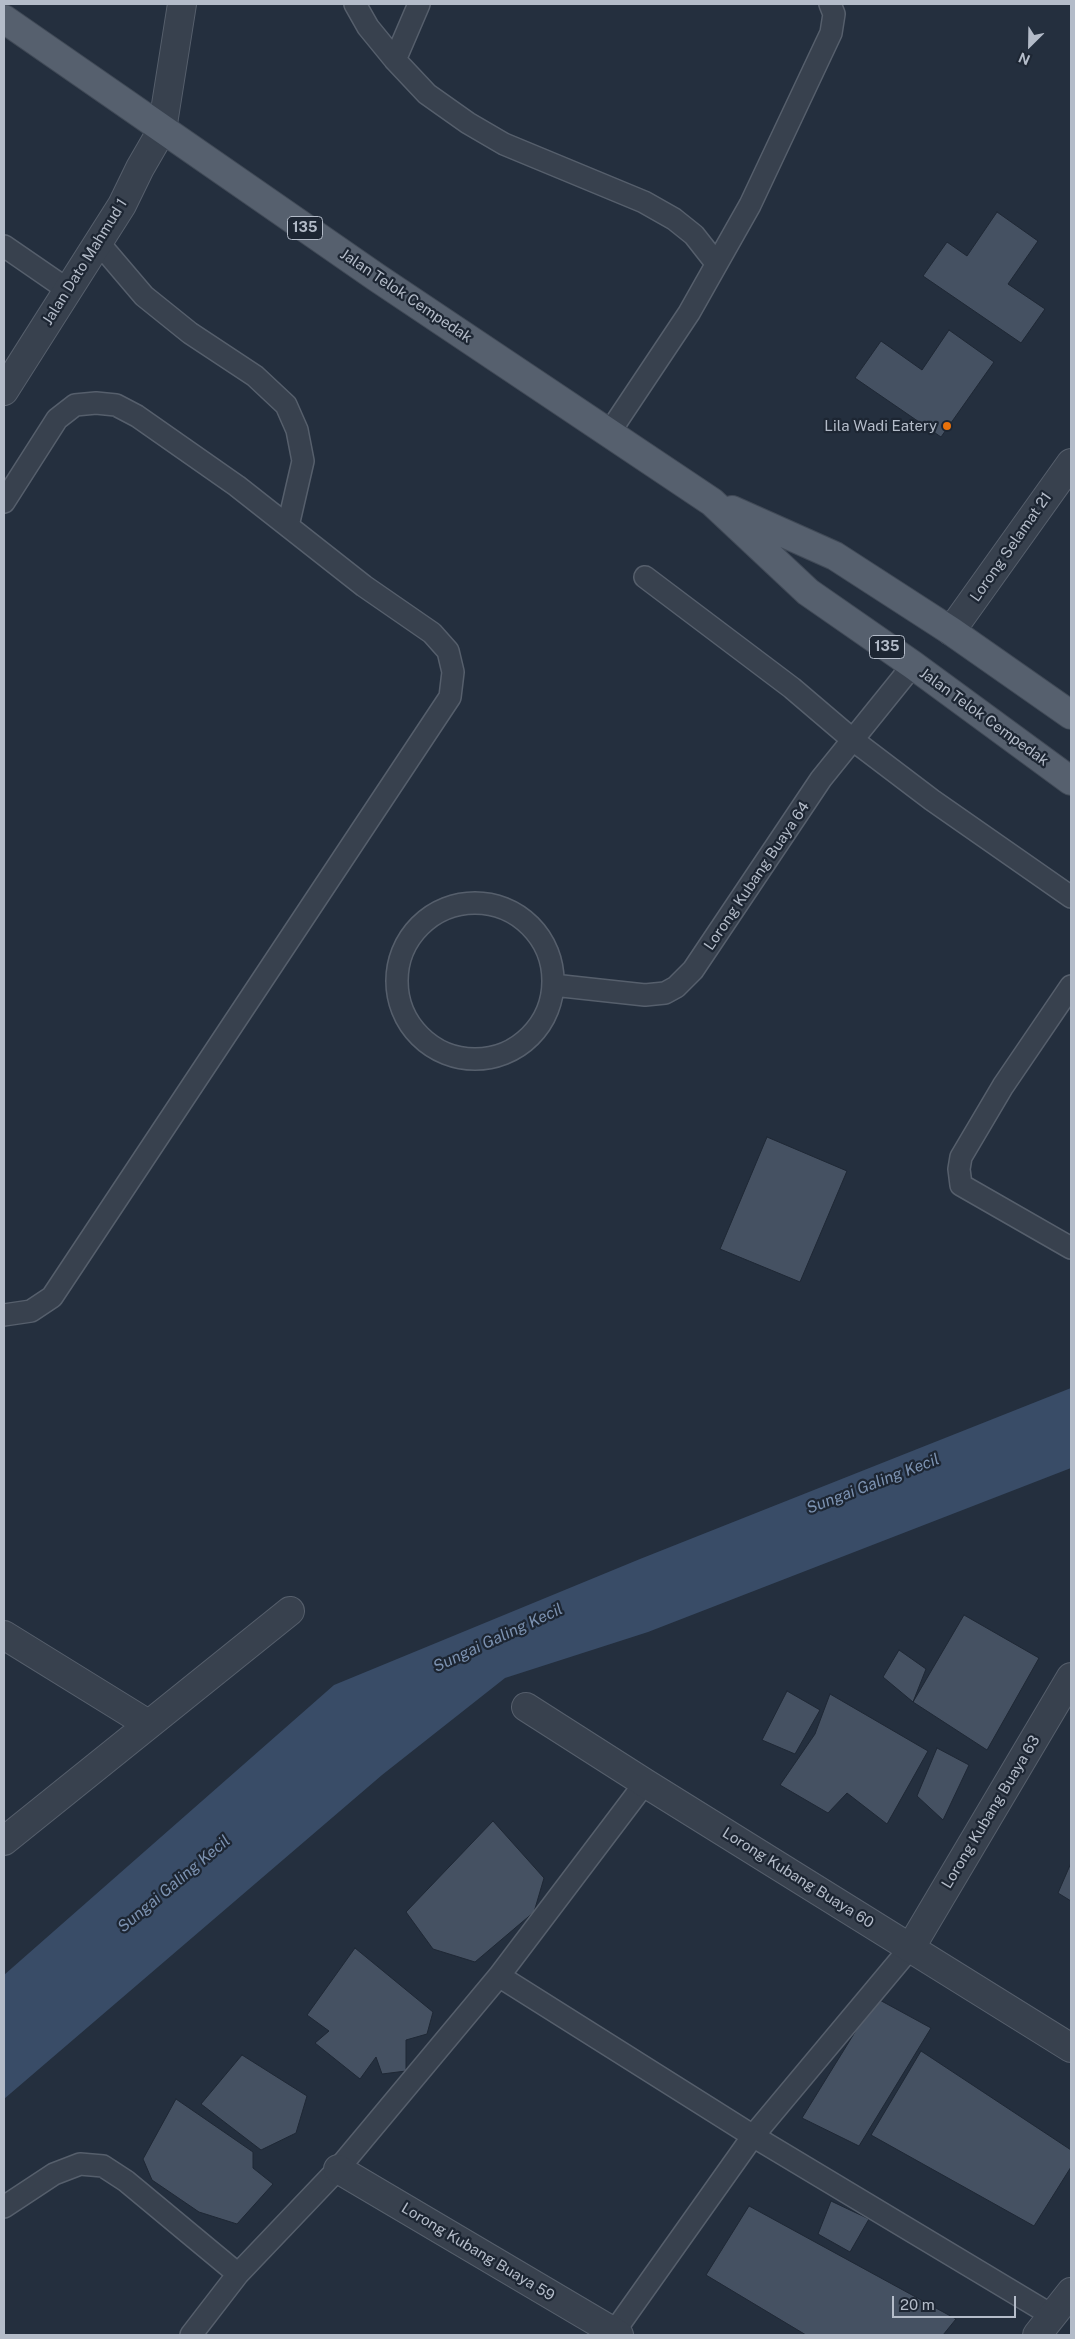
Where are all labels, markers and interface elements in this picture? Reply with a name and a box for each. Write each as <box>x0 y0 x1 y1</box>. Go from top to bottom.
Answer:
north arrow <box>1005 20 1055 70</box>
text: N <box>1016 49 1032 68</box>
street label: Jalan Dato Mahmud 1 <box>39 195 131 329</box>
road number: 135 <box>288 217 322 240</box>
street label: Jalan Telok Cempedak <box>337 245 475 347</box>
place label: Lila Wadi Eatery <box>824 417 937 435</box>
marker: Lila Wadi Eatery <box>941 420 953 432</box>
street label: Lorong Selamat 21 <box>966 489 1056 605</box>
road number: 135 <box>870 636 904 659</box>
street label: Jalan Telok Cempedak <box>916 664 1052 770</box>
street label: Lorong Kubang Buaya 64 <box>700 798 814 954</box>
water label: Sungai Galing Kecil <box>804 1450 942 1518</box>
water label: Sungai Galing Kecil <box>430 1600 566 1676</box>
street label: Lorong Kubang Buaya 63 <box>938 1732 1044 1892</box>
street label: Lorong Kubang Buaya 60 <box>719 1824 877 1932</box>
water label: Sungai Galing Kecil <box>114 1831 234 1937</box>
street label: Lorong Kubang Buaya 59 <box>398 2199 558 2305</box>
scale bar <box>895 2286 1019 2318</box>
text: 20 m <box>900 2296 935 2313</box>

